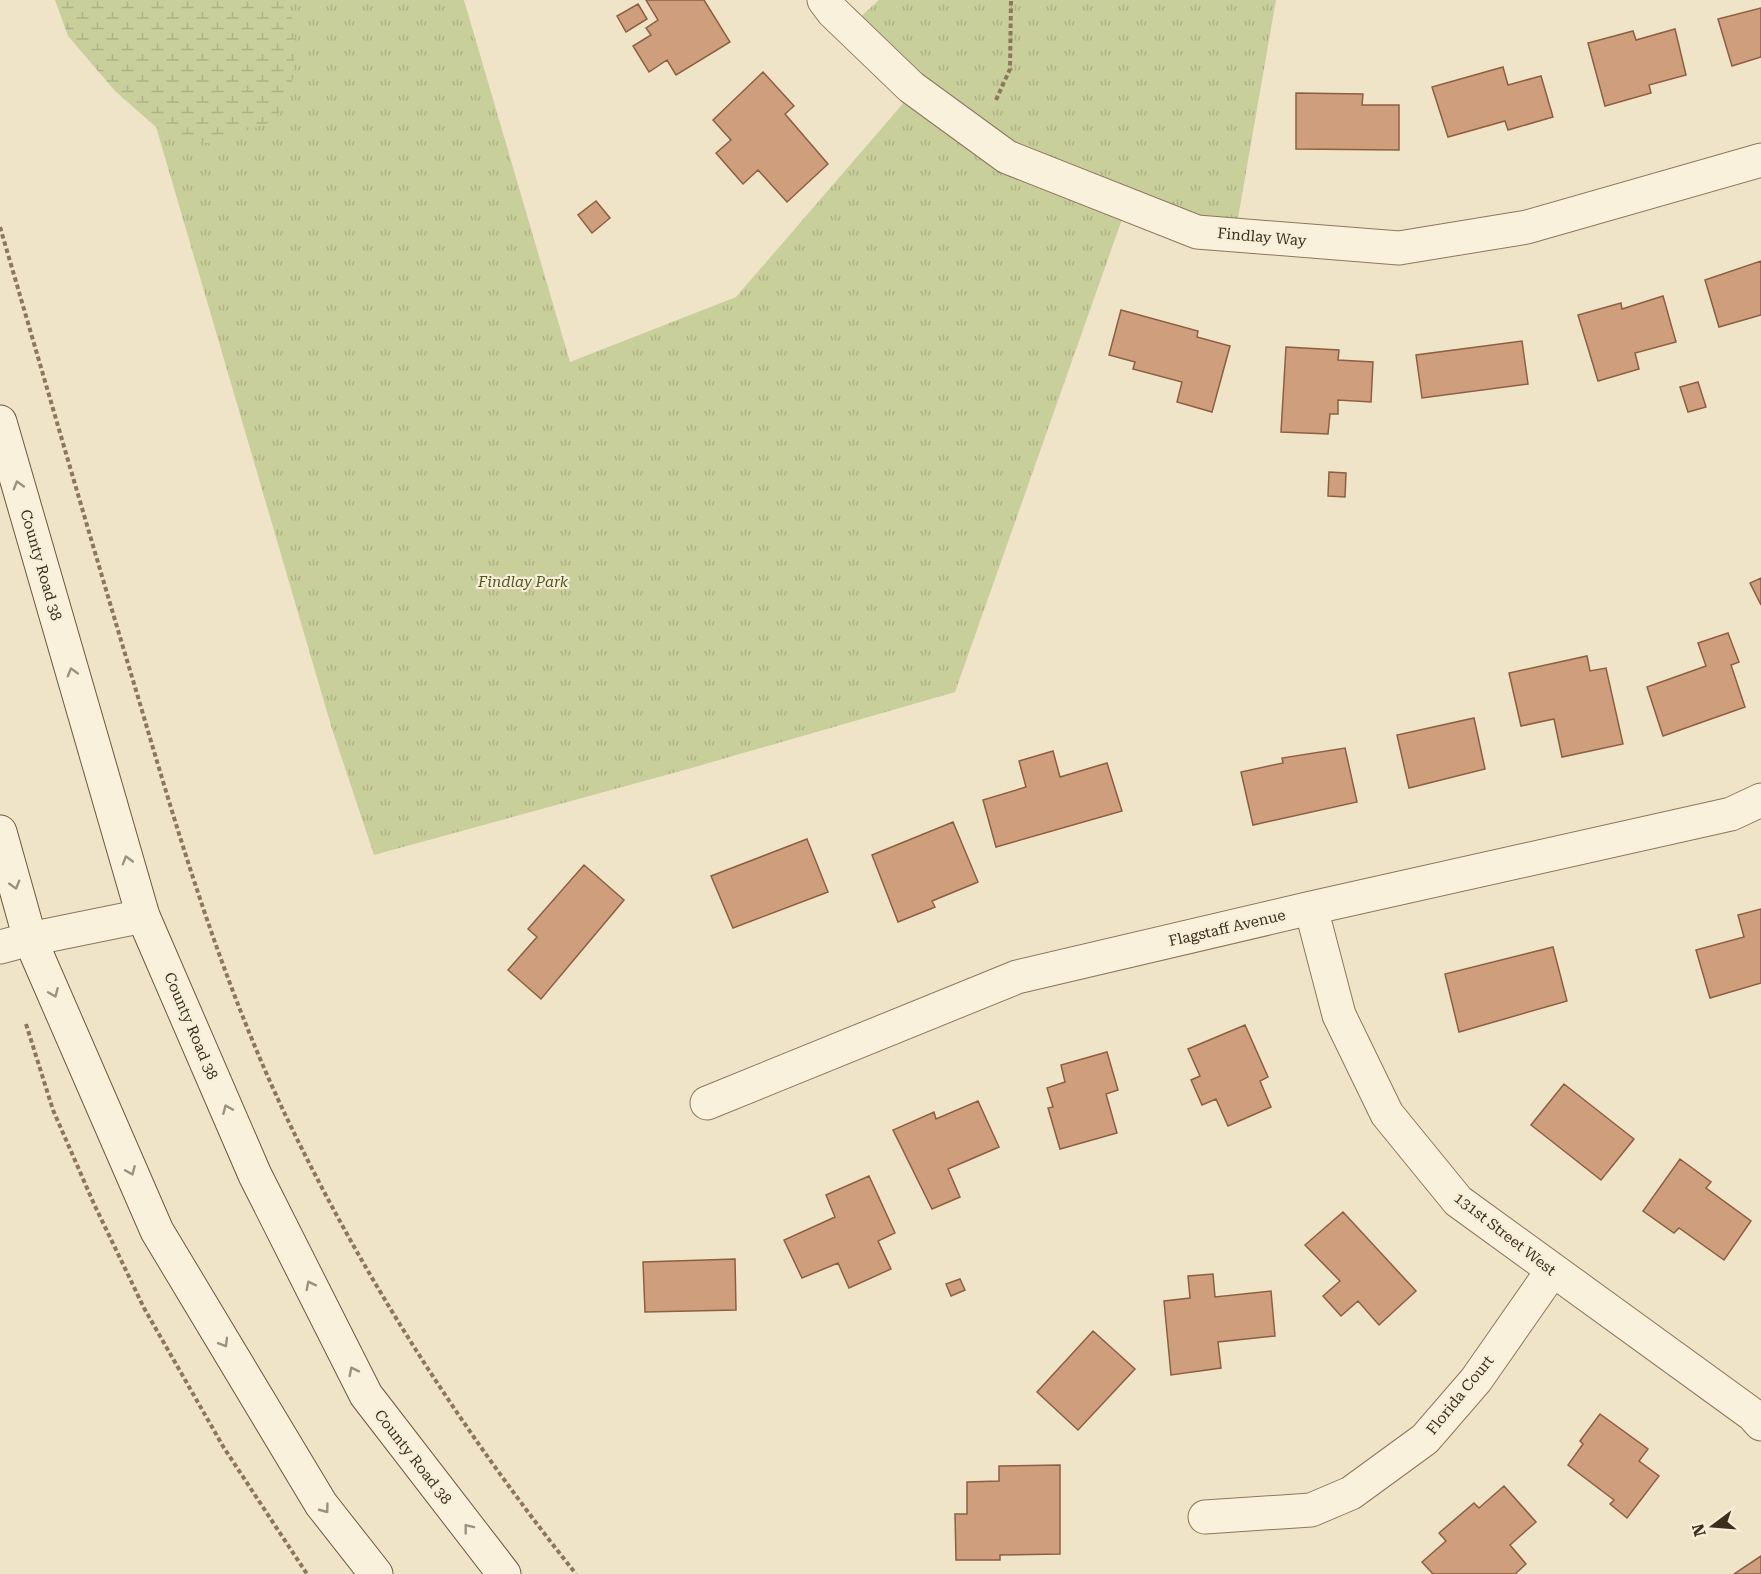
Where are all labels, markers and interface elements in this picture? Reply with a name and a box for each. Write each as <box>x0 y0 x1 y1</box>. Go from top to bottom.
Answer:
street label: Findlay Way <box>1217 224 1307 250</box>
one-way arrow <box>13 480 25 491</box>
street label: County Road 38 <box>17 507 65 623</box>
park label: Findlay Park <box>477 573 569 591</box>
one-way arrow <box>67 667 79 678</box>
one-way arrow <box>121 855 134 865</box>
one-way arrow <box>8 879 20 890</box>
street label: Flagstaff Avenue <box>1167 906 1287 950</box>
street label: County Road 38 <box>160 970 222 1082</box>
one-way arrow <box>46 986 58 997</box>
one-way arrow <box>222 1105 234 1116</box>
one-way arrow <box>124 1165 136 1176</box>
street label: 131st Street West <box>1451 1189 1560 1280</box>
one-way arrow <box>306 1281 318 1292</box>
one-way arrow <box>217 1337 228 1347</box>
street label: Florida Court <box>1423 1351 1498 1438</box>
one-way arrow <box>349 1366 361 1377</box>
street label: County Road 38 <box>371 1406 455 1508</box>
north arrow <box>1683 1496 1743 1556</box>
one-way arrow <box>318 1502 329 1513</box>
text: N <box>1688 1521 1710 1539</box>
one-way arrow <box>465 1523 476 1534</box>

